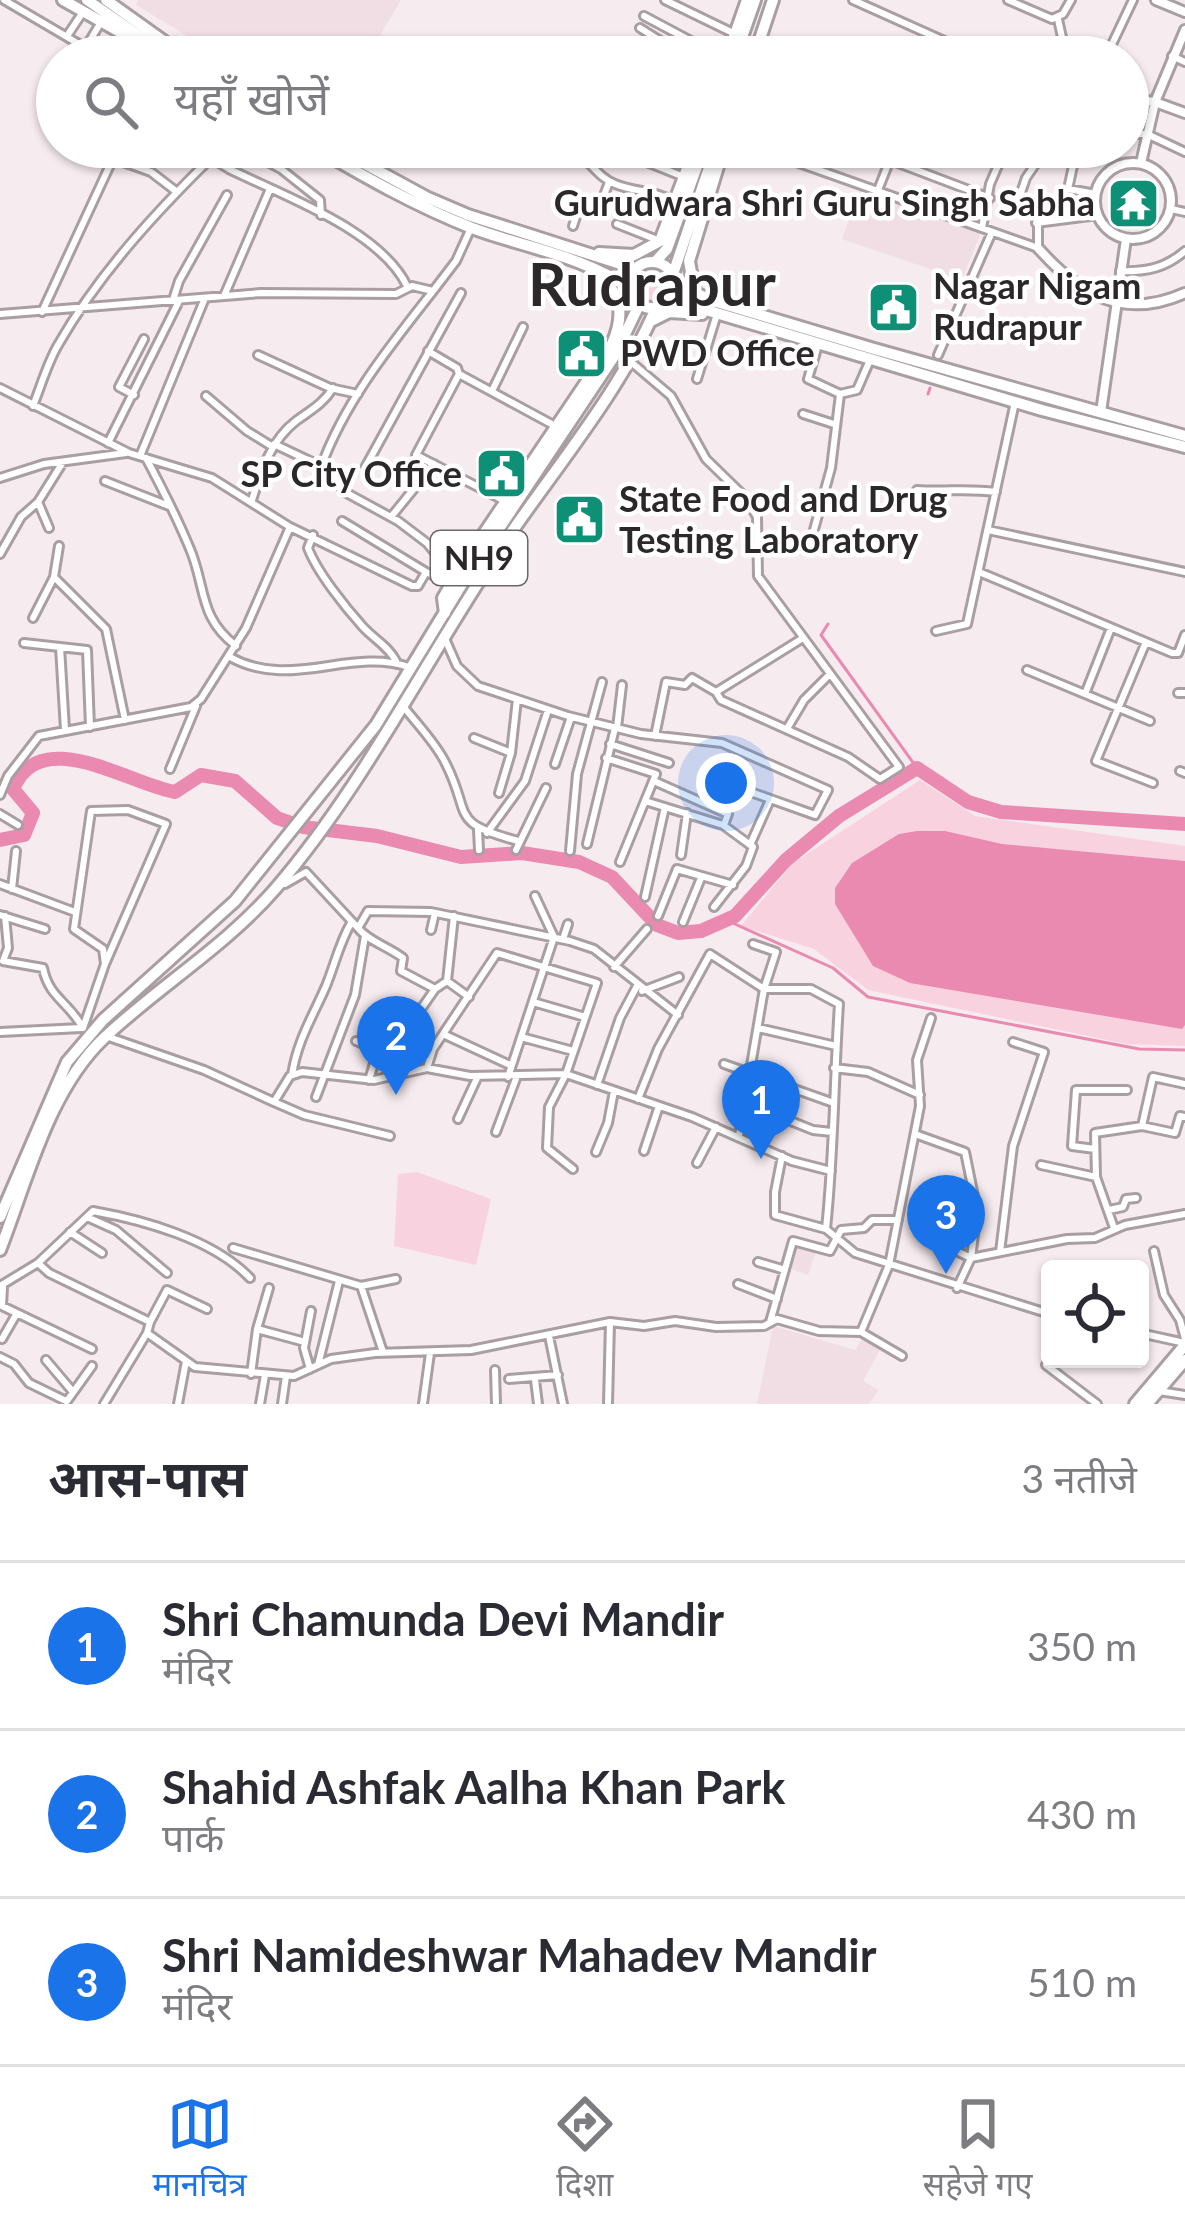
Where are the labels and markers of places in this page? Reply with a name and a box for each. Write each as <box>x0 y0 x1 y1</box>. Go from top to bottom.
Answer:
temple icon: Gurudwara Shri Guru Singh Sabha <box>1106 175 1162 231</box>
place label: Gurudwara Shri Guru Singh Sabha <box>554 180 1095 224</box>
place label: Nagar Nigam Rudrapur <box>933 263 1141 348</box>
public building icon: Nagar Nigam Rudrapur <box>866 279 922 335</box>
public building icon: PWD Office <box>553 325 609 381</box>
place label: PWD Office <box>620 330 815 374</box>
public building icon: SP City Office <box>473 446 529 502</box>
place label: SP City Office <box>241 451 462 495</box>
place label: State Food and Drug Testing Laboratory <box>619 476 947 561</box>
public building icon: State Food and Drug Testing Laboratory <box>552 492 608 548</box>
pin: 2 <box>357 996 435 1095</box>
pin: 1 <box>722 1060 800 1159</box>
pin: 3 <box>907 1175 985 1274</box>

